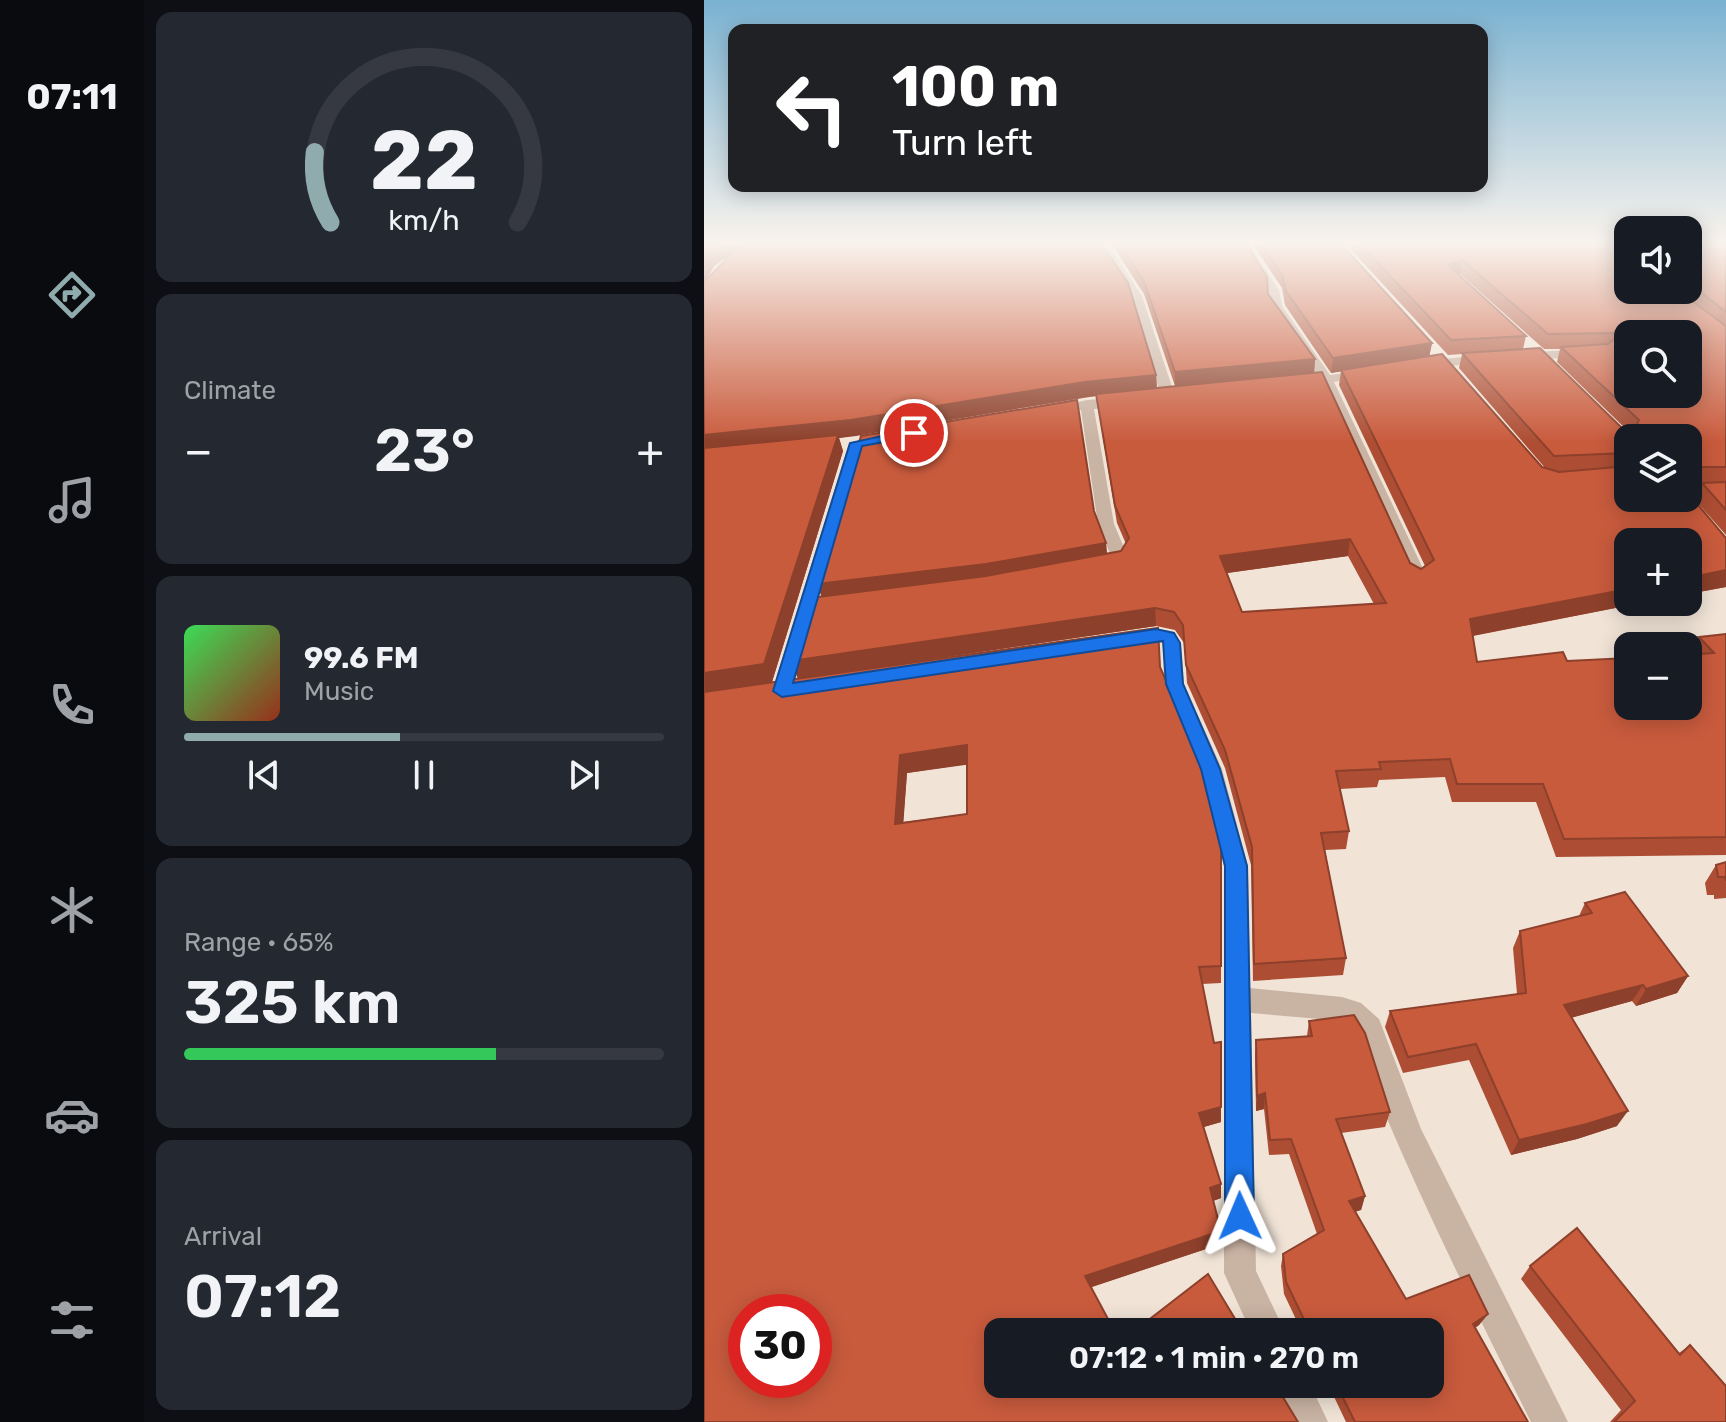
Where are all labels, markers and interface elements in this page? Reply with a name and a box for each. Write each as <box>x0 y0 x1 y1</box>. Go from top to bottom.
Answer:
text: 100 m <box>892 54 1059 120</box>
icon: left <box>760 56 864 160</box>
text: 07:11 <box>26 75 118 118</box>
text: 22 <box>370 111 478 210</box>
text: Turn left <box>892 121 1033 164</box>
text: km/h <box>388 203 460 237</box>
map controls <box>1614 216 1702 720</box>
button: sound <box>1614 216 1702 304</box>
icon: directions <box>44 267 100 323</box>
button: search <box>1614 320 1702 408</box>
text: Climate <box>184 375 276 406</box>
pin <box>880 399 948 467</box>
icon: arrive <box>892 411 936 455</box>
text: 23° <box>374 415 475 486</box>
button: layers <box>1614 424 1702 512</box>
text: − <box>184 425 213 477</box>
text: + <box>637 425 664 477</box>
icon: music <box>44 472 100 528</box>
button: + <box>1614 528 1702 616</box>
button: − <box>1614 632 1702 720</box>
text: 99.6 FM <box>304 640 419 676</box>
text: Music <box>304 676 374 707</box>
icon: phone <box>44 677 100 733</box>
icon: previous <box>242 753 286 797</box>
icon: pause <box>402 753 446 797</box>
icon: next <box>562 753 606 797</box>
icon: climate <box>44 882 100 938</box>
text: Range · 65% <box>184 927 333 958</box>
text: 325 km <box>184 967 400 1038</box>
icon: car <box>44 1087 100 1143</box>
position arrow <box>1198 1174 1282 1258</box>
text: Arrival <box>184 1221 262 1252</box>
text: 07:12 <box>184 1261 341 1332</box>
icon: filters <box>44 1292 100 1348</box>
speed limit sign: 30 <box>728 1294 832 1398</box>
text: 07:12 · 1 min · 270 m <box>1069 1340 1359 1376</box>

